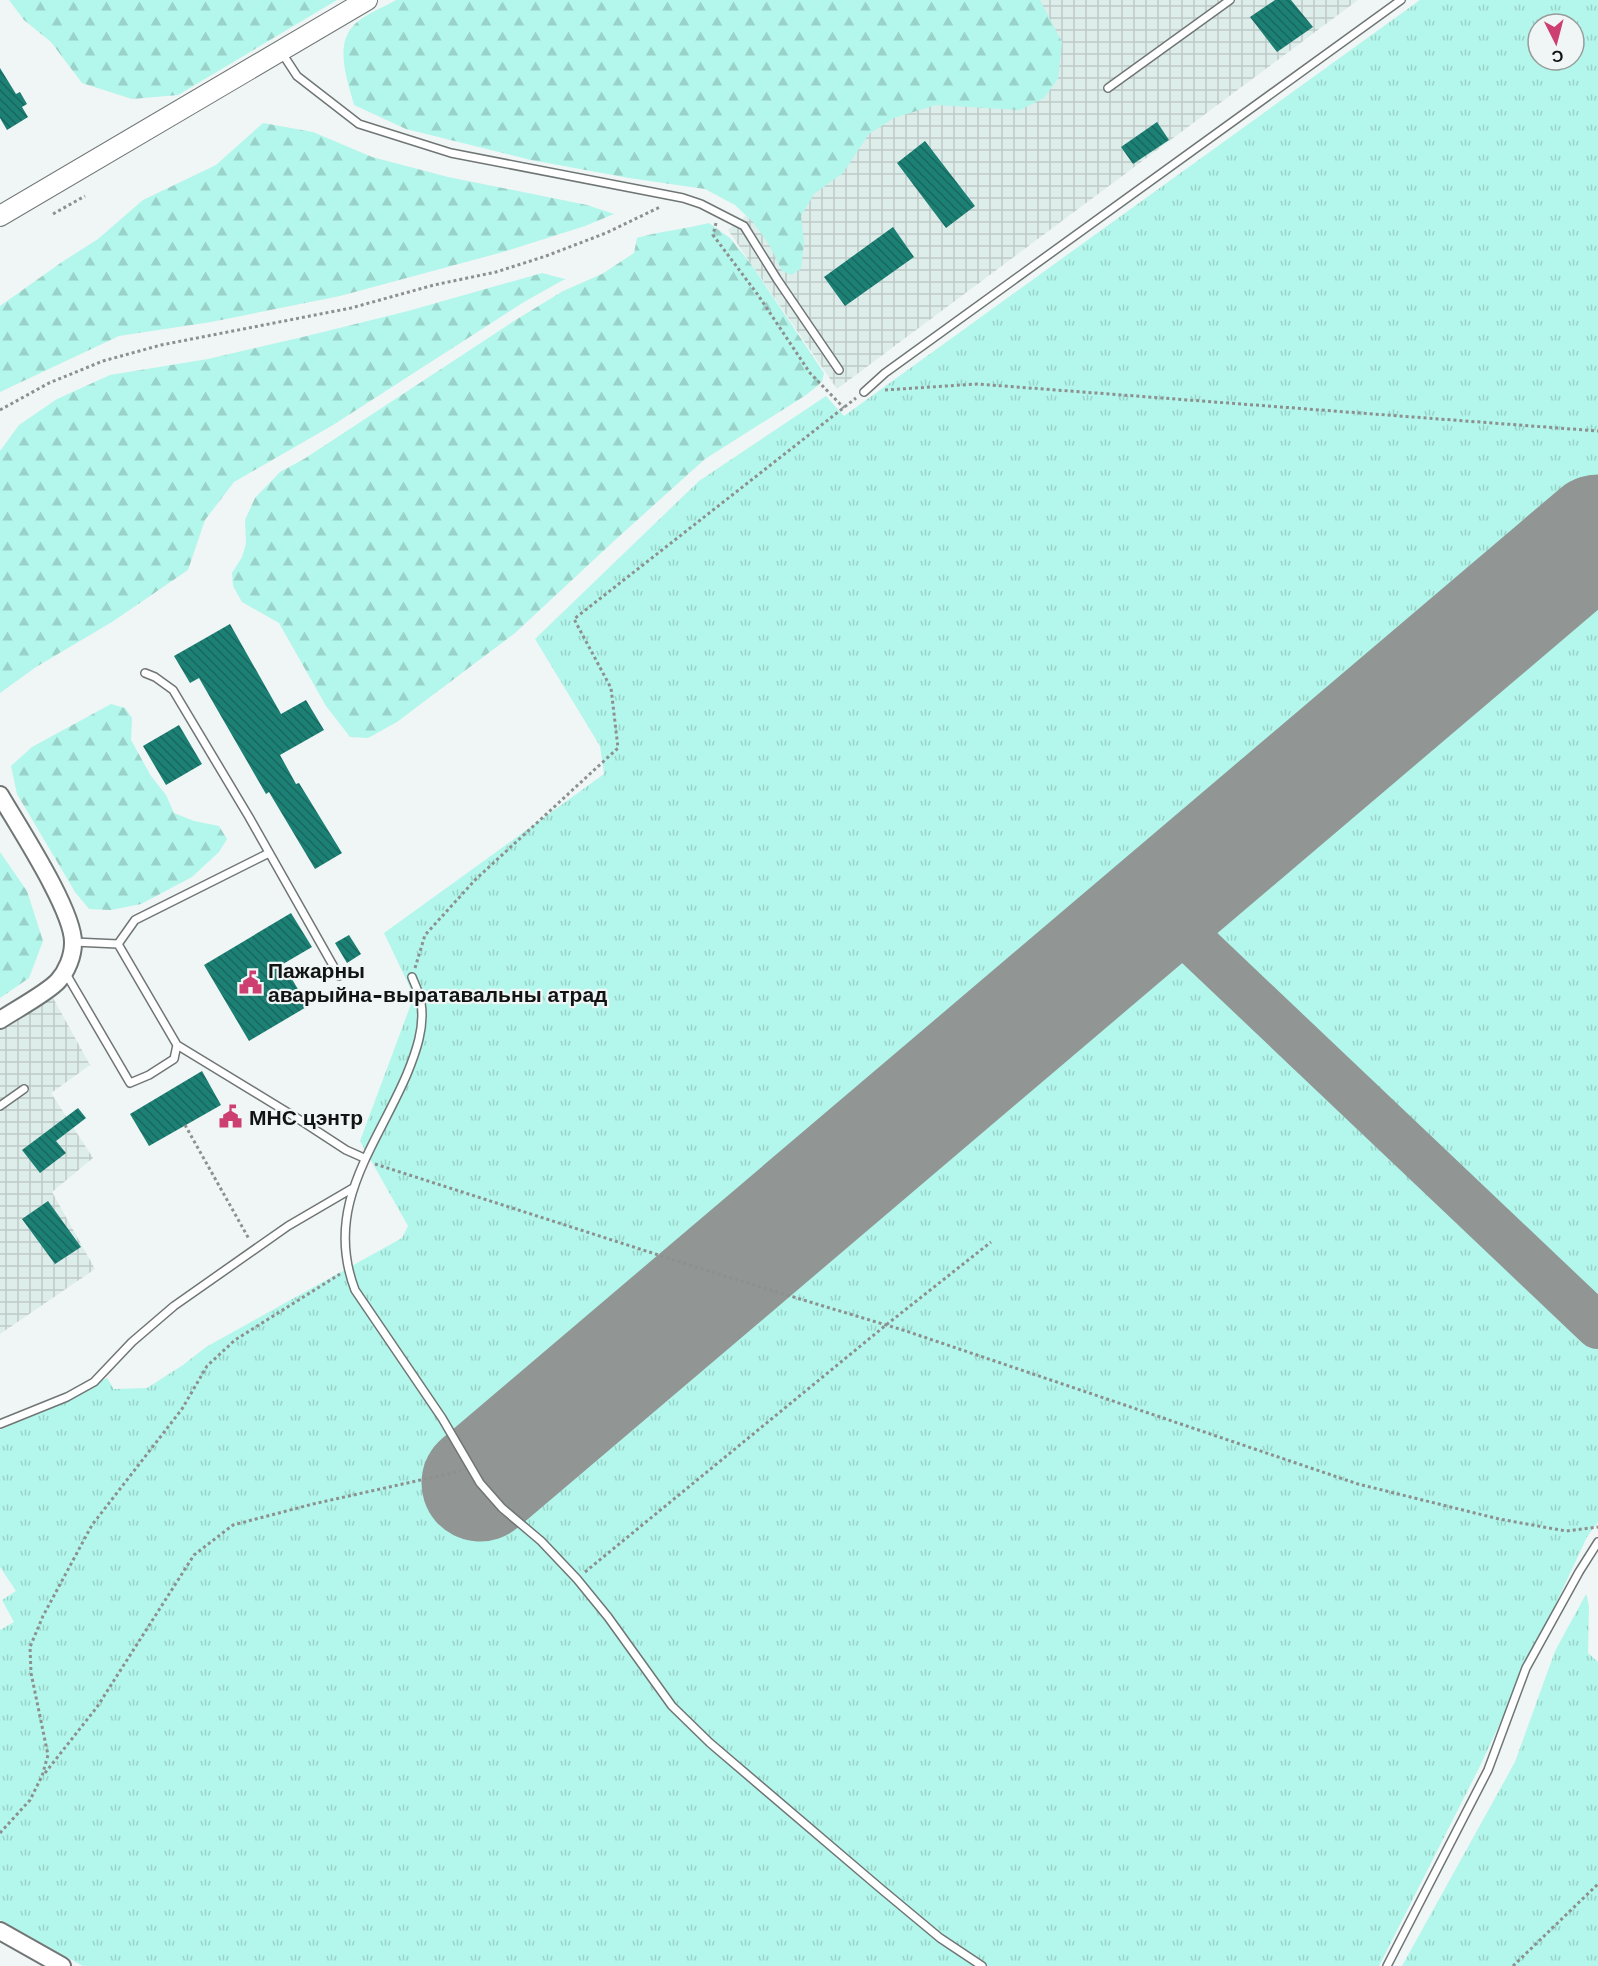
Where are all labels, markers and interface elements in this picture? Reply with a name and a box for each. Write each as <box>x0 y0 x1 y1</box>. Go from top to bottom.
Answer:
north arrow <box>1526 12 1586 72</box>
text: С <box>1550 46 1564 67</box>
place label: Пажарны аварыйна-выратавальны атрад <box>268 958 607 1007</box>
public building icon: Пажарны аварыйна-выратавальны атрад <box>237 969 263 995</box>
public building icon: МНС цэнтр <box>218 1104 244 1130</box>
place label: МНС цэнтр <box>249 1105 363 1130</box>

